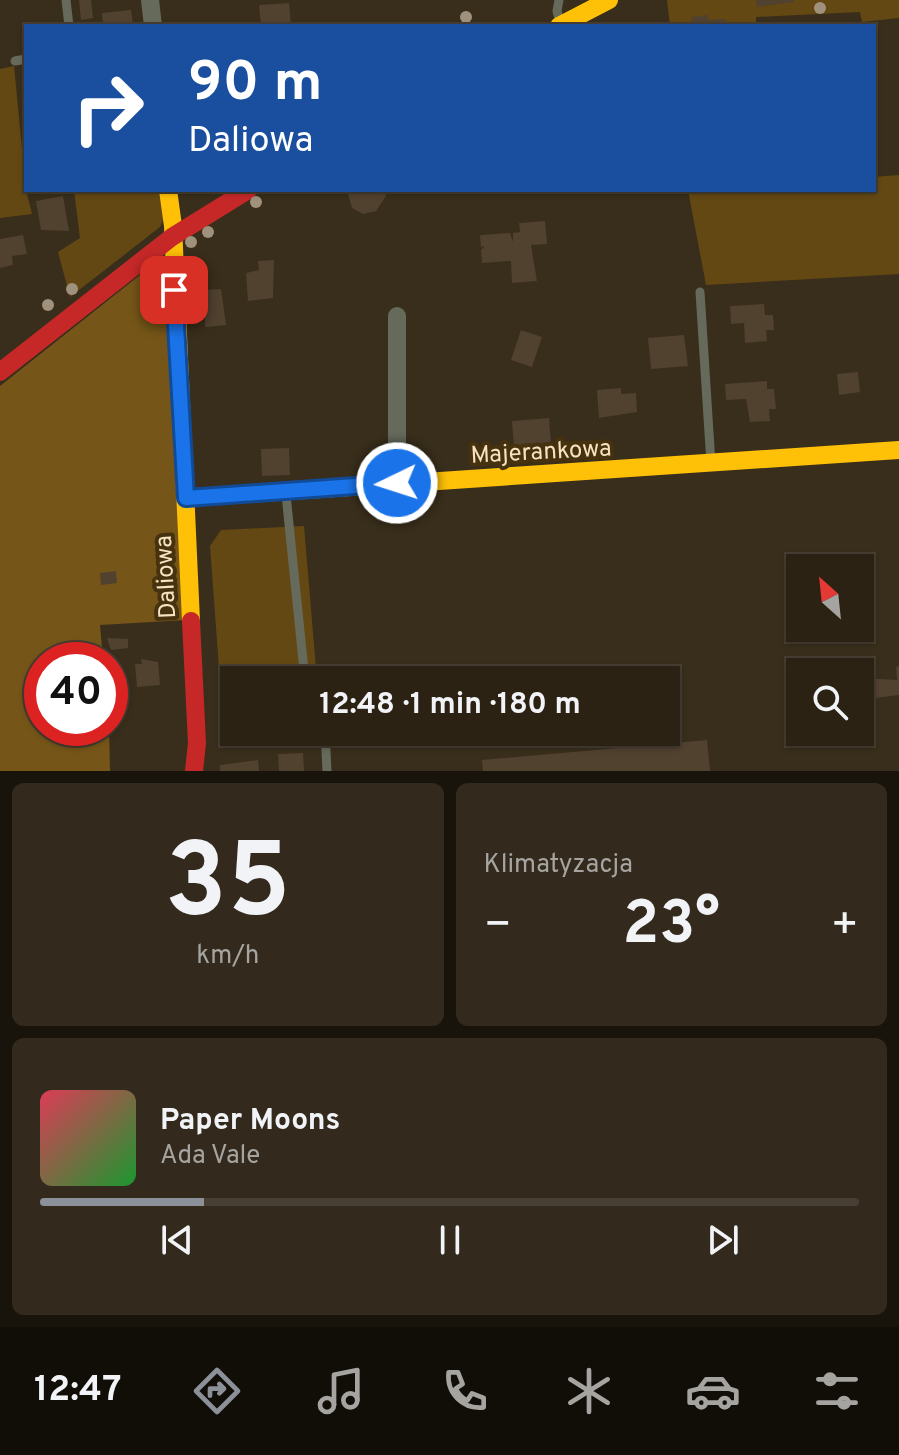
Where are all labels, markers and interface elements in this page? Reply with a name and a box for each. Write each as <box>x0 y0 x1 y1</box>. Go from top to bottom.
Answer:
text: 90 m <box>188 50 323 120</box>
icon: right <box>56 56 160 160</box>
text: Daliowa <box>188 119 313 165</box>
pin <box>140 256 208 324</box>
icon: arrive <box>152 268 196 312</box>
street label: Majerankowa <box>470 434 612 472</box>
position arrow <box>355 441 439 525</box>
street label: Daliowa <box>150 534 184 619</box>
north arrow <box>786 554 874 642</box>
map controls <box>786 554 874 746</box>
speed limit sign: 40 <box>24 642 128 746</box>
button: search <box>786 658 874 746</box>
text: 12:48 · 1 min · 180 m <box>319 687 581 724</box>
text: 35 <box>165 822 291 954</box>
text: Klimatyzacja <box>484 849 633 882</box>
text: 23° <box>622 889 720 965</box>
text: − <box>484 899 512 955</box>
text: + <box>831 899 859 955</box>
text: km/h <box>196 940 259 973</box>
text: Paper Moons <box>160 1103 340 1140</box>
text: Ada Vale <box>160 1140 260 1173</box>
icon: previous <box>155 1218 199 1262</box>
icon: pause <box>428 1218 472 1262</box>
icon: next <box>701 1218 745 1262</box>
icon: directions <box>189 1363 245 1419</box>
icon: music <box>313 1363 369 1419</box>
icon: phone <box>437 1363 493 1419</box>
icon: climate <box>561 1363 617 1419</box>
icon: car <box>685 1363 741 1419</box>
icon: filters <box>809 1363 865 1419</box>
text: 12:47 <box>34 1368 122 1414</box>

